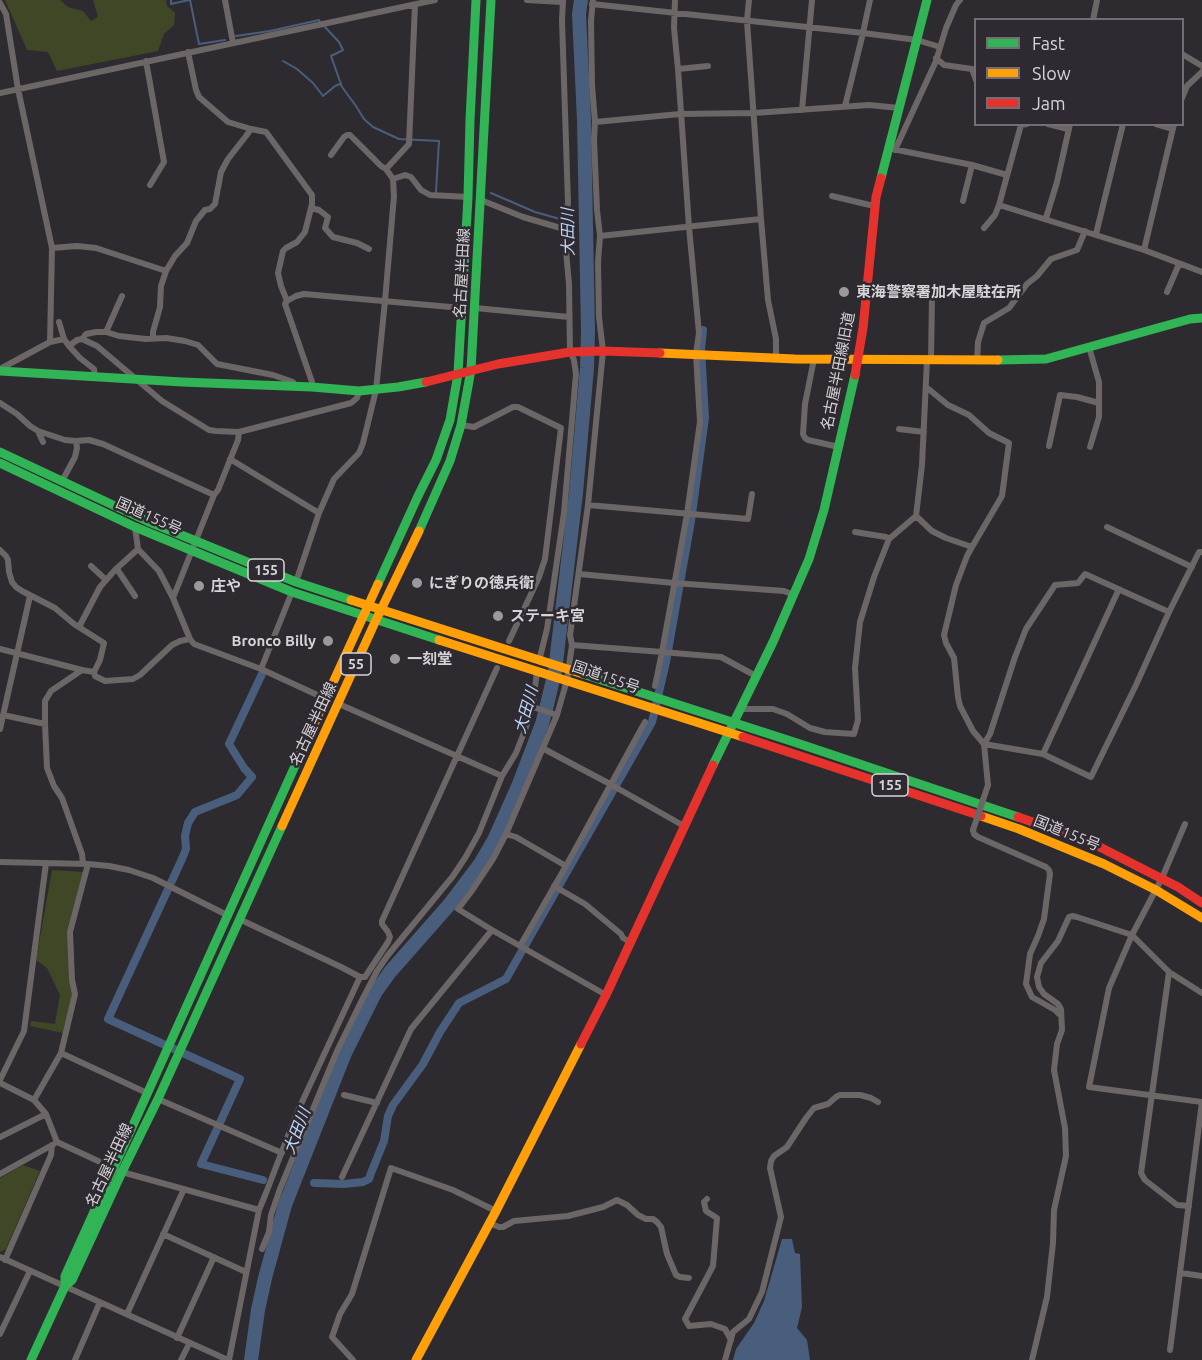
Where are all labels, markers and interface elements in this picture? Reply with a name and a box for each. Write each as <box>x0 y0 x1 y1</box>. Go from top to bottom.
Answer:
legend <box>974 18 1184 126</box>
text: Fast <box>1032 33 1065 53</box>
text: Slow <box>1032 63 1071 83</box>
text: Jam <box>1032 93 1066 113</box>
water label: 大田川 <box>558 208 578 256</box>
street label: 名古屋半田線 <box>451 228 473 318</box>
place label: 東海警察署加木屋駐在所 <box>856 283 1021 301</box>
marker: 東海警察署加木屋駐在所 <box>837 285 851 299</box>
street label: 名古屋半田線旧道 <box>818 310 858 432</box>
street label: 国道155号 <box>113 493 185 539</box>
road number: 155 <box>248 559 284 581</box>
place label: にぎりの徳兵衛 <box>429 574 534 592</box>
marker: にぎりの徳兵衛 <box>410 576 424 590</box>
place label: 庄や <box>211 577 241 595</box>
marker: 庄や <box>192 579 206 593</box>
place label: ステーキ宮 <box>510 607 585 625</box>
marker: ステーキ宮 <box>491 609 505 623</box>
place label: Bronco Billy <box>232 632 316 650</box>
marker: Bronco Billy <box>321 634 335 648</box>
place label: 一刻堂 <box>407 650 452 668</box>
marker: 一刻堂 <box>388 652 402 666</box>
road number: 55 <box>341 653 371 675</box>
street label: 国道155号 <box>570 657 642 697</box>
street label: 名古屋半田線 <box>286 679 340 769</box>
water label: 大田川 <box>510 684 542 736</box>
road number: 155 <box>872 774 908 796</box>
street label: 国道155号 <box>1031 811 1103 855</box>
water label: 大田川 <box>279 1105 315 1157</box>
street label: 名古屋半田線 <box>82 1120 136 1210</box>

